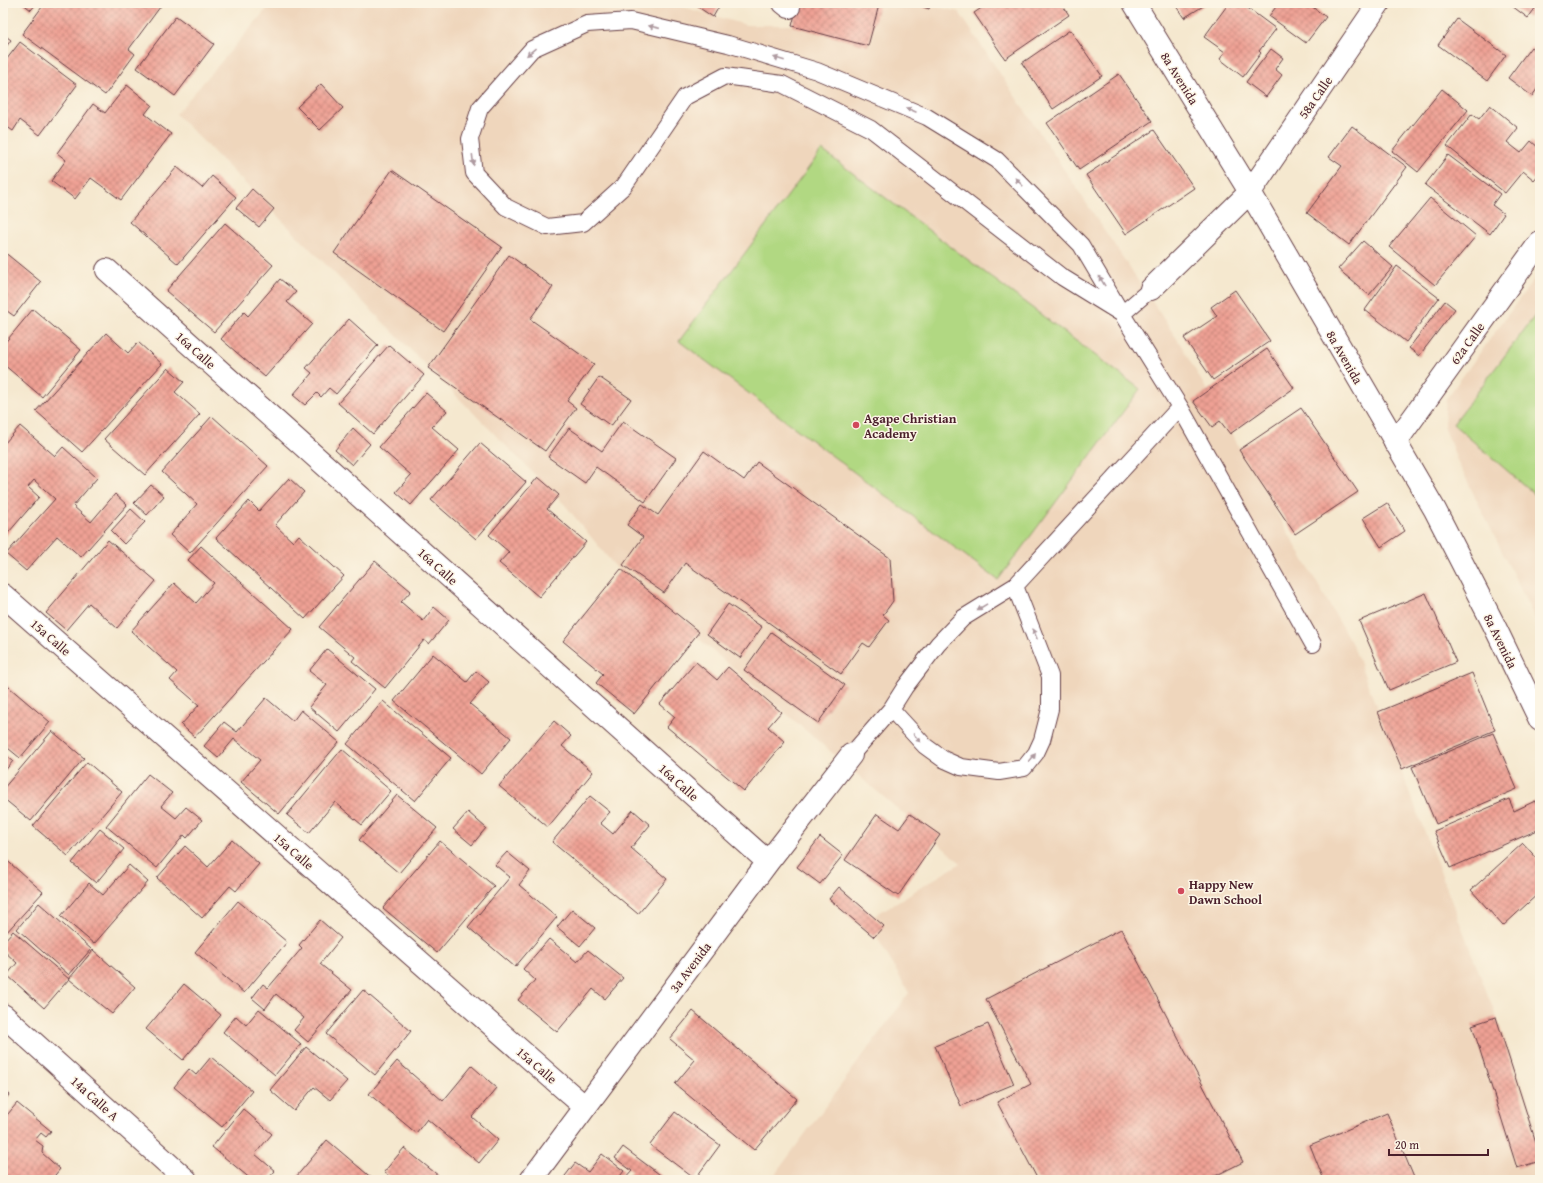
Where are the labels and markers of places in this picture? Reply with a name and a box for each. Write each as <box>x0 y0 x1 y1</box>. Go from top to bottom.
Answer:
place label: Agape Christian Academy <box>864 409 957 443</box>
marker: Agape Christian Academy <box>851 420 861 430</box>
place label: Happy New Dawn School <box>1189 875 1262 909</box>
marker: Happy New Dawn School <box>1176 886 1186 896</box>

